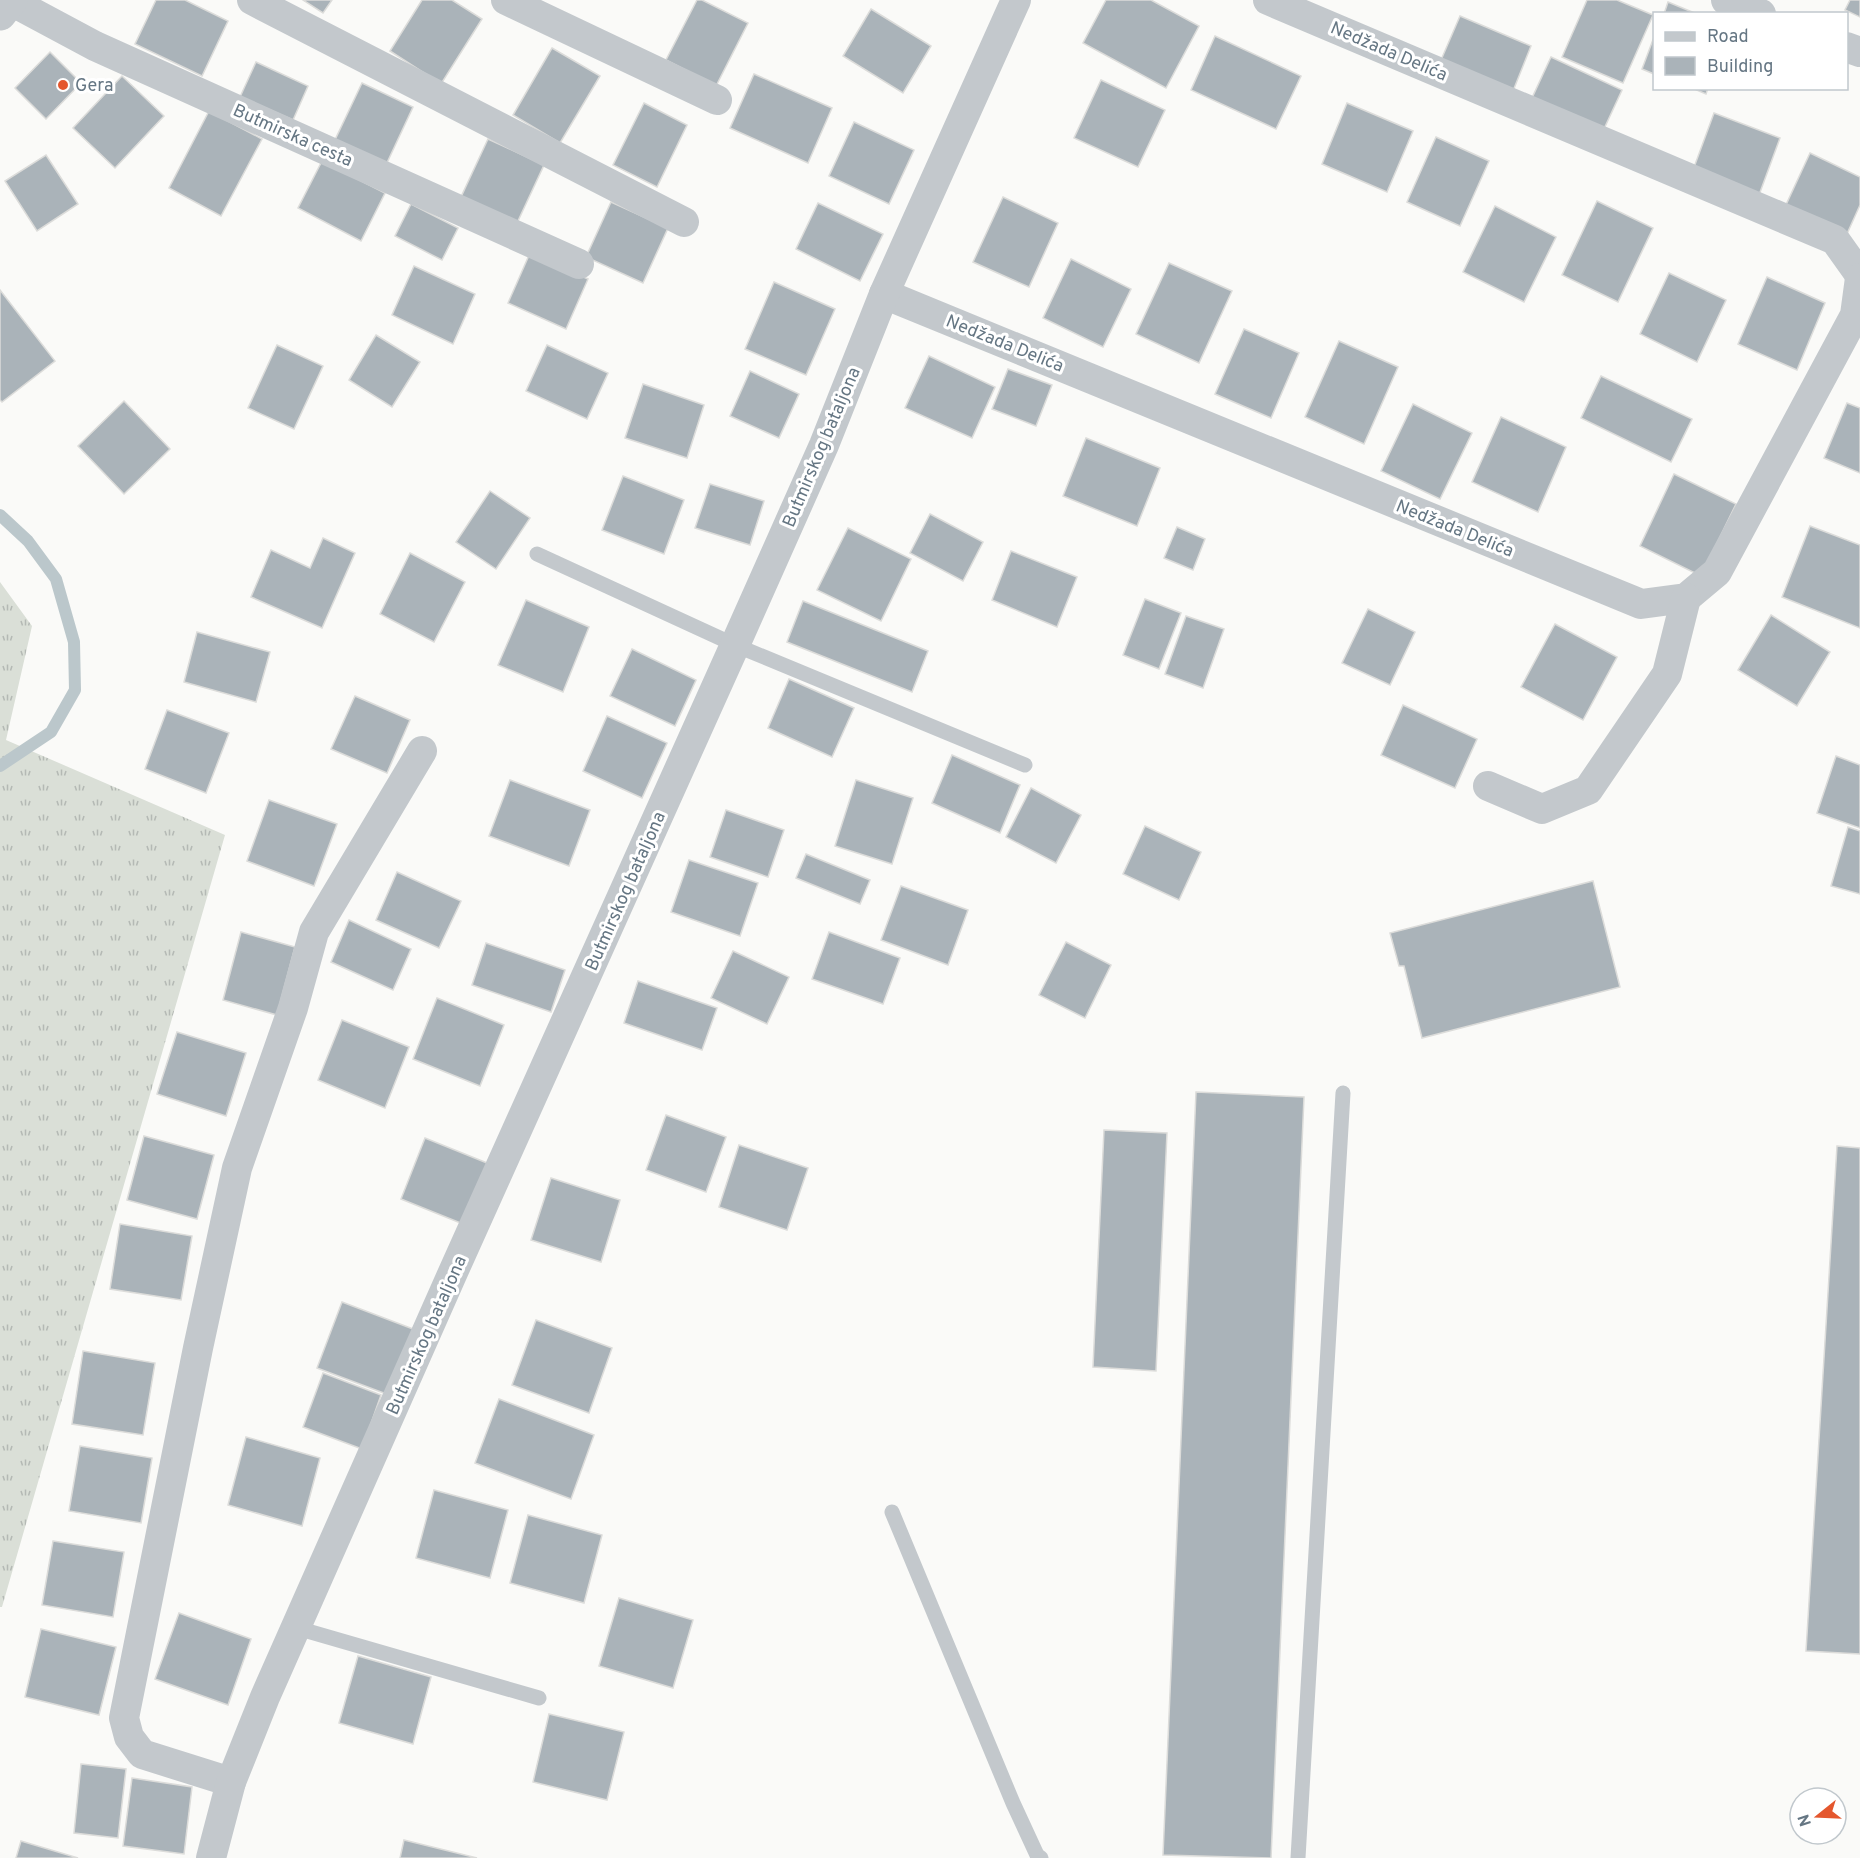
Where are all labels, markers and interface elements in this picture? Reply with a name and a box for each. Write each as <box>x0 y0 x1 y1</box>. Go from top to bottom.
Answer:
legend <box>1653 12 1848 90</box>
street label: Nedžada Delića <box>1326 17 1450 87</box>
text: Road <box>1707 26 1749 49</box>
text: Building <box>1707 56 1773 79</box>
place label: Gera <box>75 75 113 98</box>
marker: Gera <box>56 78 70 92</box>
street label: Butmirska cesta <box>229 100 356 173</box>
street label: Nedžada Delića <box>942 310 1067 378</box>
street label: Butmirskog bataljona <box>778 364 867 531</box>
street label: Nedžada Delića <box>1392 495 1517 563</box>
street label: Butmirskog bataljona <box>581 808 672 975</box>
street label: Butmirskog bataljona <box>382 1252 473 1419</box>
north arrow <box>1788 1786 1848 1846</box>
text: N <box>1794 1811 1817 1829</box>

